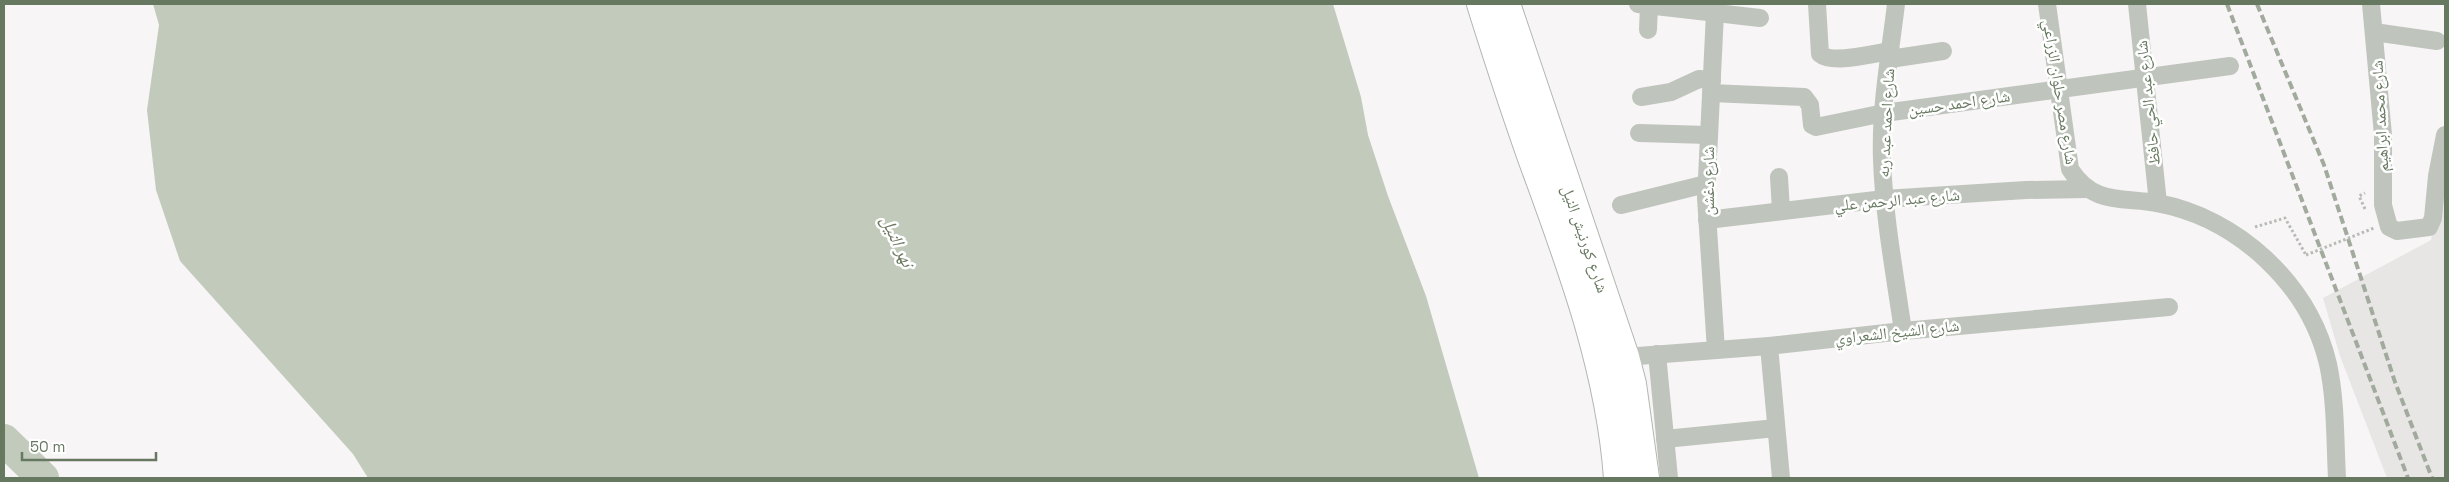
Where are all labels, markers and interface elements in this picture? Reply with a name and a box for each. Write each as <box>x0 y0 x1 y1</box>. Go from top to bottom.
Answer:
street label: شارع مصر حلوان الزراعي <box>2036 18 2082 166</box>
street label: شارع عبد الحي حافظ <box>2131 39 2167 166</box>
street label: شارع محمد ابراهيم <box>2367 60 2393 172</box>
street label: شارع احمد عبد ربه <box>1873 68 1899 178</box>
street label: شارع احمد حسين <box>1907 85 2011 121</box>
street label: شارع دغشن <box>1698 146 1719 216</box>
street label: شارع كورنيش النيل <box>1557 182 1613 296</box>
street label: شارع عبد الرحمن علي <box>1833 184 1961 218</box>
water label: نهر النيل <box>876 212 921 273</box>
street label: شارع الشيخ الشعراوي <box>1834 315 1960 351</box>
scale bar <box>22 430 156 462</box>
text: 50 m <box>30 437 65 456</box>

